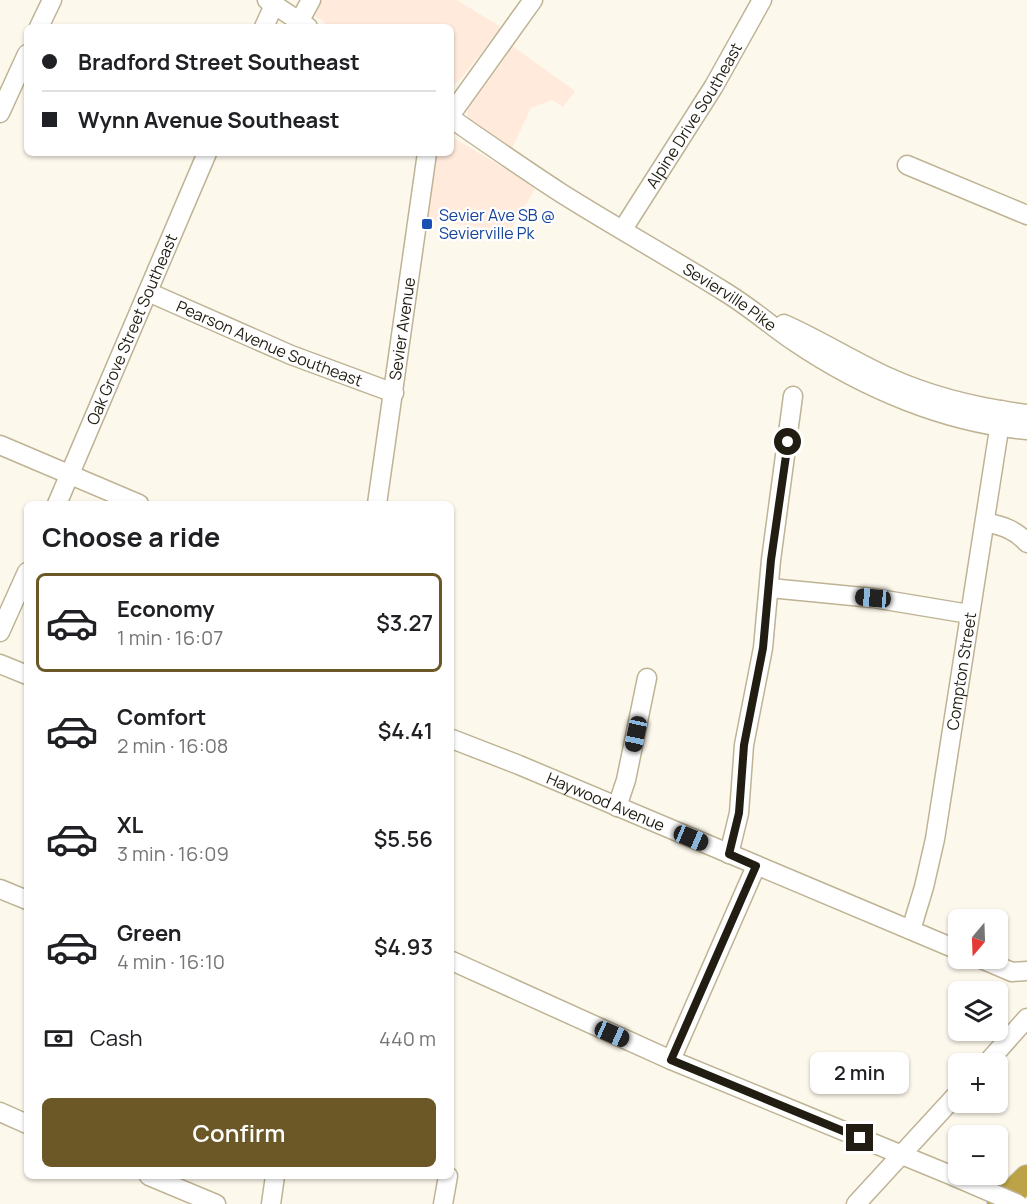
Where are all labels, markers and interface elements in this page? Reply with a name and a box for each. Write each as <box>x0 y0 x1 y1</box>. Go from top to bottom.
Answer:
street label: Alpine Drive Southeast <box>641 38 747 193</box>
text: Bradford Street Southeast <box>78 47 360 77</box>
text: Wynn Avenue Southeast <box>78 105 340 135</box>
place label: Sevier Ave SB @ Sevierville Pk <box>439 204 555 244</box>
marker: Sevier Ave SB @ Sevierville Pk <box>420 217 434 231</box>
street label: Oak Grove Street Southeast <box>81 230 182 428</box>
street label: Sevierville Pike <box>679 258 781 336</box>
street label: Sevier Avenue <box>384 276 420 382</box>
street label: Pearson Avenue Southeast <box>173 295 366 391</box>
route start <box>774 428 801 455</box>
text: Choose a ride <box>42 518 220 555</box>
car <box>854 587 892 609</box>
text: Economy <box>117 594 215 624</box>
icon: car <box>45 596 99 650</box>
text: $3.27 <box>376 608 433 638</box>
street label: Compton Street <box>941 611 981 732</box>
text: 1 min · 16:07 <box>117 624 223 651</box>
text: Comfort <box>117 702 206 732</box>
icon: car <box>45 704 99 758</box>
car <box>623 715 649 753</box>
text: $4.41 <box>378 716 433 746</box>
text: 2 min · 16:08 <box>117 732 228 759</box>
street label: Haywood Avenue <box>543 767 668 836</box>
text: XL <box>117 810 143 840</box>
icon: car <box>45 812 99 866</box>
car <box>671 823 711 853</box>
text: $5.56 <box>374 824 433 854</box>
text: 3 min · 16:09 <box>117 840 229 867</box>
north arrow <box>948 909 1008 969</box>
map controls <box>948 909 1008 1185</box>
text: Green <box>117 918 182 948</box>
icon: car <box>45 920 99 974</box>
text: $4.93 <box>374 932 433 962</box>
text: 4 min · 16:10 <box>117 948 225 975</box>
button: layers <box>948 981 1008 1041</box>
car <box>592 1018 632 1050</box>
icon: cash <box>42 1022 75 1055</box>
text: Cash <box>90 1023 143 1053</box>
text: 440 m <box>379 1025 436 1052</box>
callout: 2 min <box>810 1051 910 1093</box>
button: + <box>948 1053 1008 1113</box>
text: 2 min <box>834 1059 885 1086</box>
button: Confirm <box>42 1098 436 1167</box>
route end <box>846 1124 873 1151</box>
button: − <box>948 1125 1008 1185</box>

